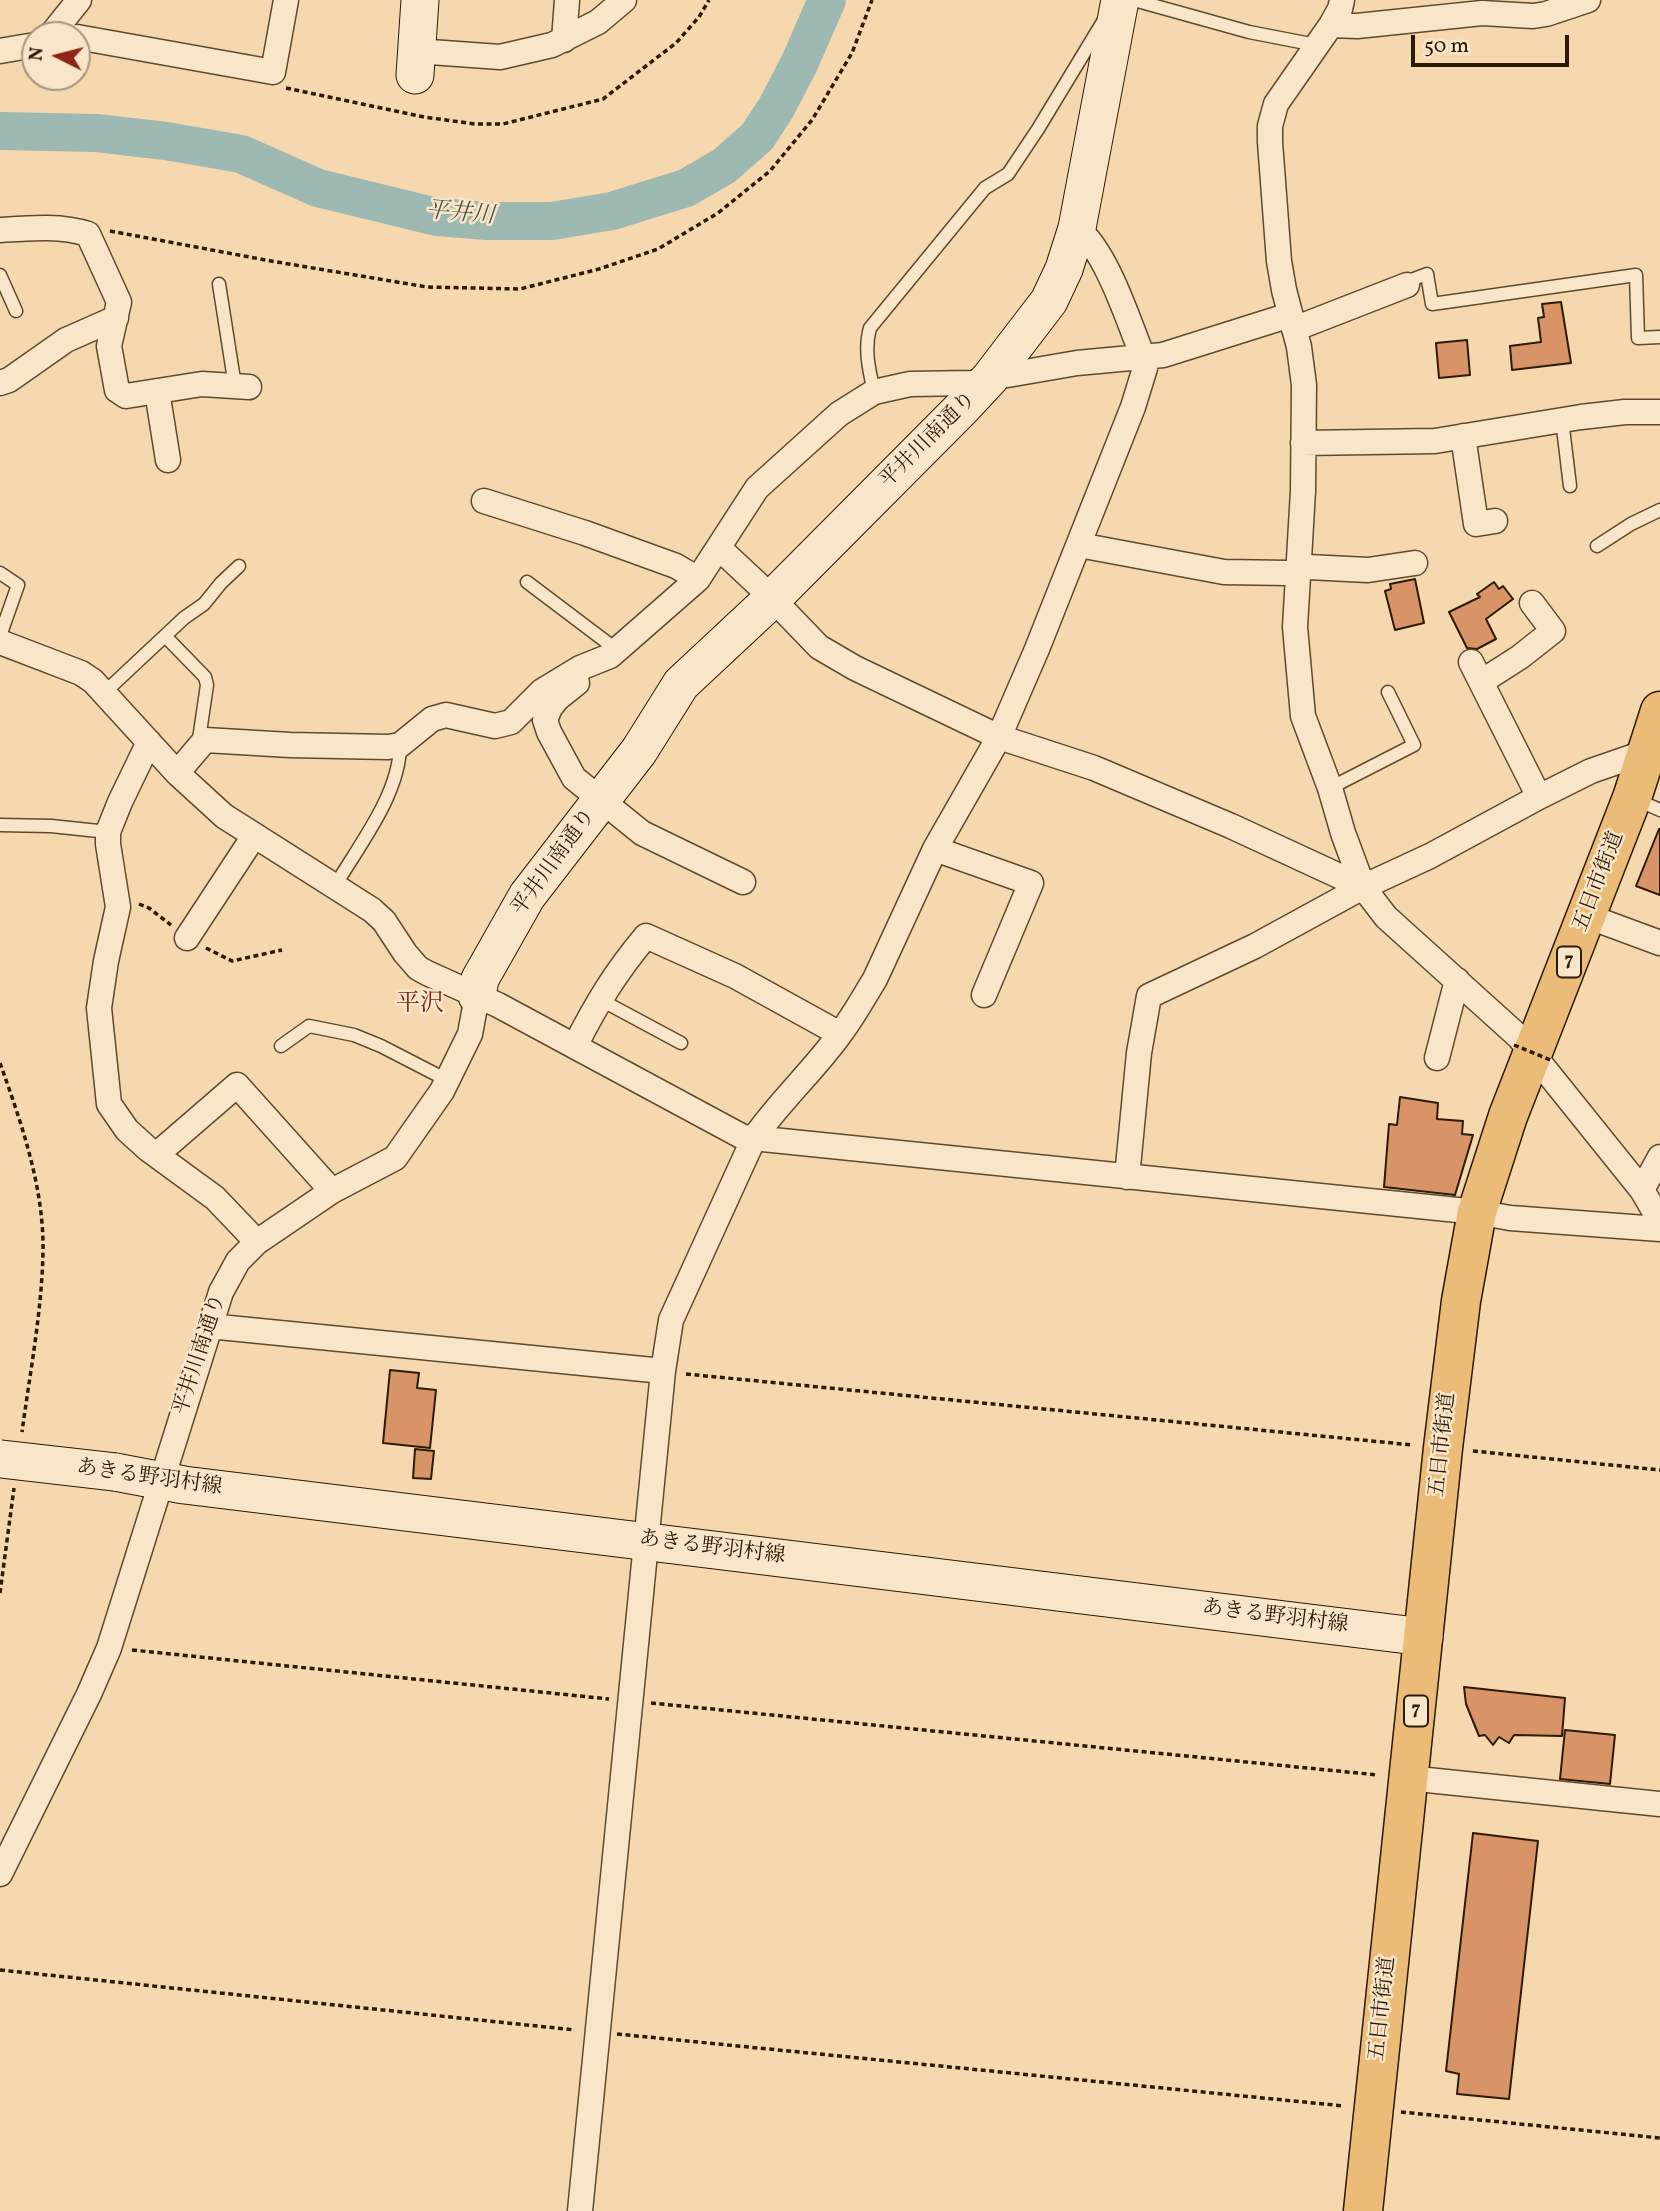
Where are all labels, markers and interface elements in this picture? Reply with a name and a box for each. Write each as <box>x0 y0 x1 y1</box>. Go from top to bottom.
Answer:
north arrow <box>21 21 91 91</box>
scale bar <box>1415 21 1572 65</box>
text: 50 m <box>1424 32 1469 61</box>
text: N <box>23 46 51 62</box>
water label: 平井川 <box>424 198 496 232</box>
street label: 平井川南通り <box>876 388 982 494</box>
street label: 平井川南通り <box>508 805 602 921</box>
street label: 五日市街道 <box>1569 828 1631 936</box>
road number: 7 <box>1557 946 1581 978</box>
district label: 平沢 <box>396 992 444 1020</box>
street label: 平井川南通り <box>170 1291 232 1419</box>
street label: 五日市街道 <box>1426 1391 1462 1499</box>
street label: あきる野羽村線 <box>74 1456 224 1502</box>
street label: あきる野羽村線 <box>638 1528 786 1570</box>
street label: あきる野羽村線 <box>1201 1597 1349 1639</box>
road number: 7 <box>1404 1695 1428 1726</box>
street label: 五日市街道 <box>1366 1955 1402 2063</box>

